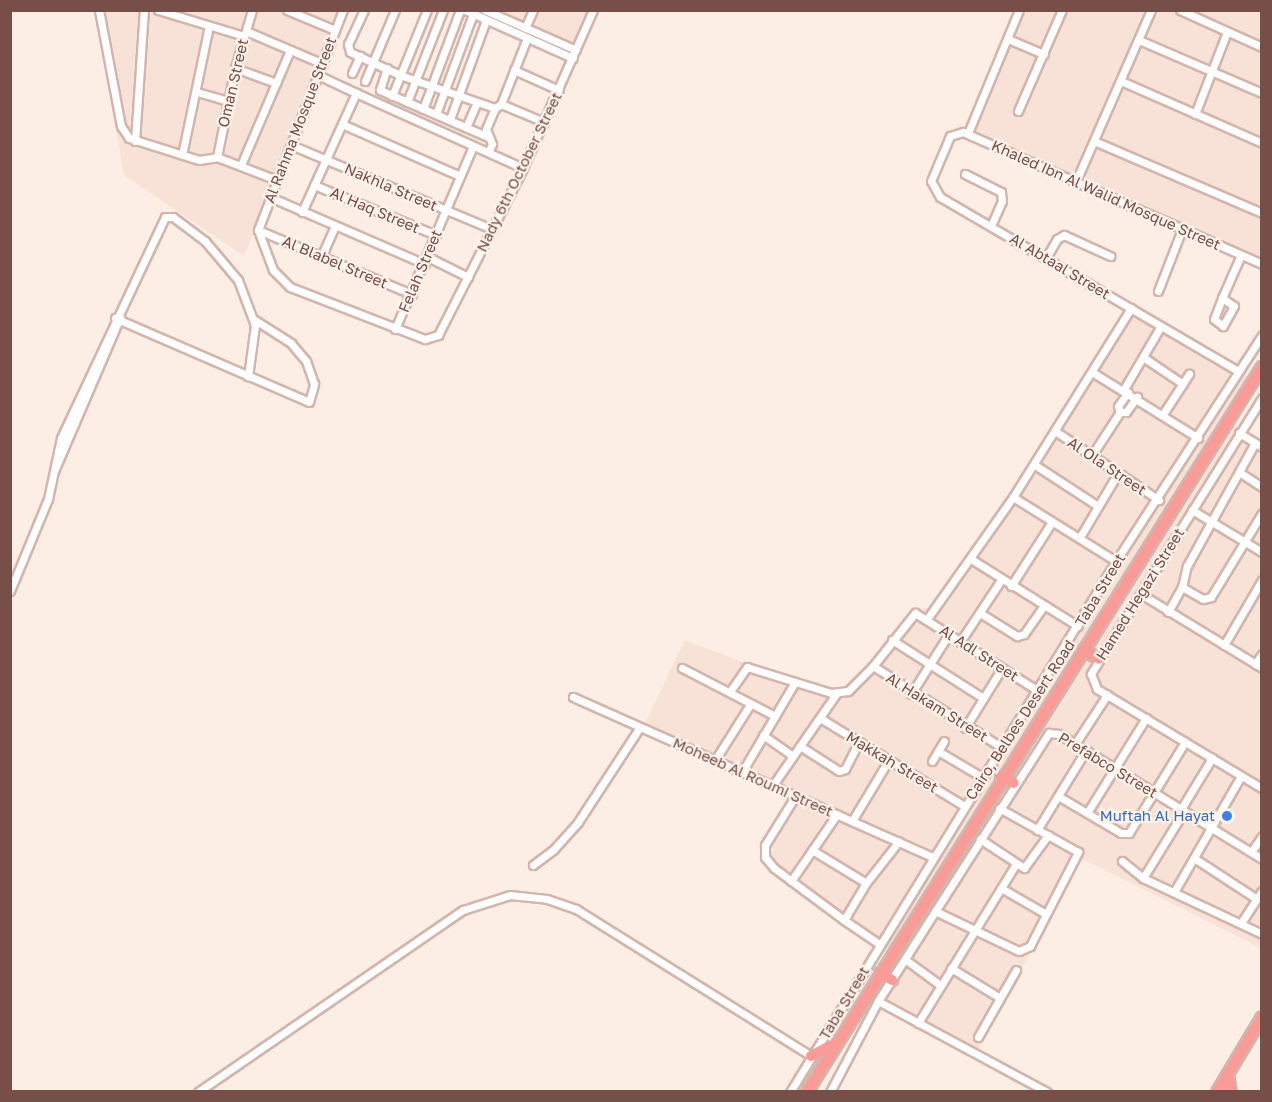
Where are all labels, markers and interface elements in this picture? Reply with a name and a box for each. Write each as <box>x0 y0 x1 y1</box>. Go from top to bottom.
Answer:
street label: Al Rahma Mosque Street <box>260 34 340 206</box>
street label: Oman Street <box>214 37 252 129</box>
street label: Nady 6th October Street <box>472 89 566 255</box>
street label: Khaled Ibn Al Walid Mosque Street <box>989 136 1223 254</box>
street label: Nakhla Street <box>342 159 440 215</box>
street label: Al Haq Street <box>328 183 422 237</box>
street label: Felah Street <box>394 227 446 315</box>
street label: Al Abtaal Street <box>1007 229 1113 303</box>
street label: Al Blabel Street <box>280 232 390 292</box>
street label: Al Ola Street <box>1064 433 1150 499</box>
street label: Hamed Hegazi Street <box>1092 525 1188 663</box>
street label: Taba Street <box>1071 550 1129 630</box>
street label: Al Adl Street <box>936 621 1022 685</box>
street label: Cairo, Belbes Desert Road <box>962 637 1078 803</box>
street label: Al Hakam Street <box>883 669 991 745</box>
street label: Makkah Street <box>843 727 941 797</box>
street label: Prefabco Street <box>1055 728 1161 802</box>
street label: Moheeb Al Roumi Street <box>670 734 836 820</box>
place label: Muftah Al Hayat <box>1100 807 1215 825</box>
marker: Muftah Al Hayat <box>1220 809 1234 823</box>
street label: Taba Street <box>815 963 873 1043</box>

